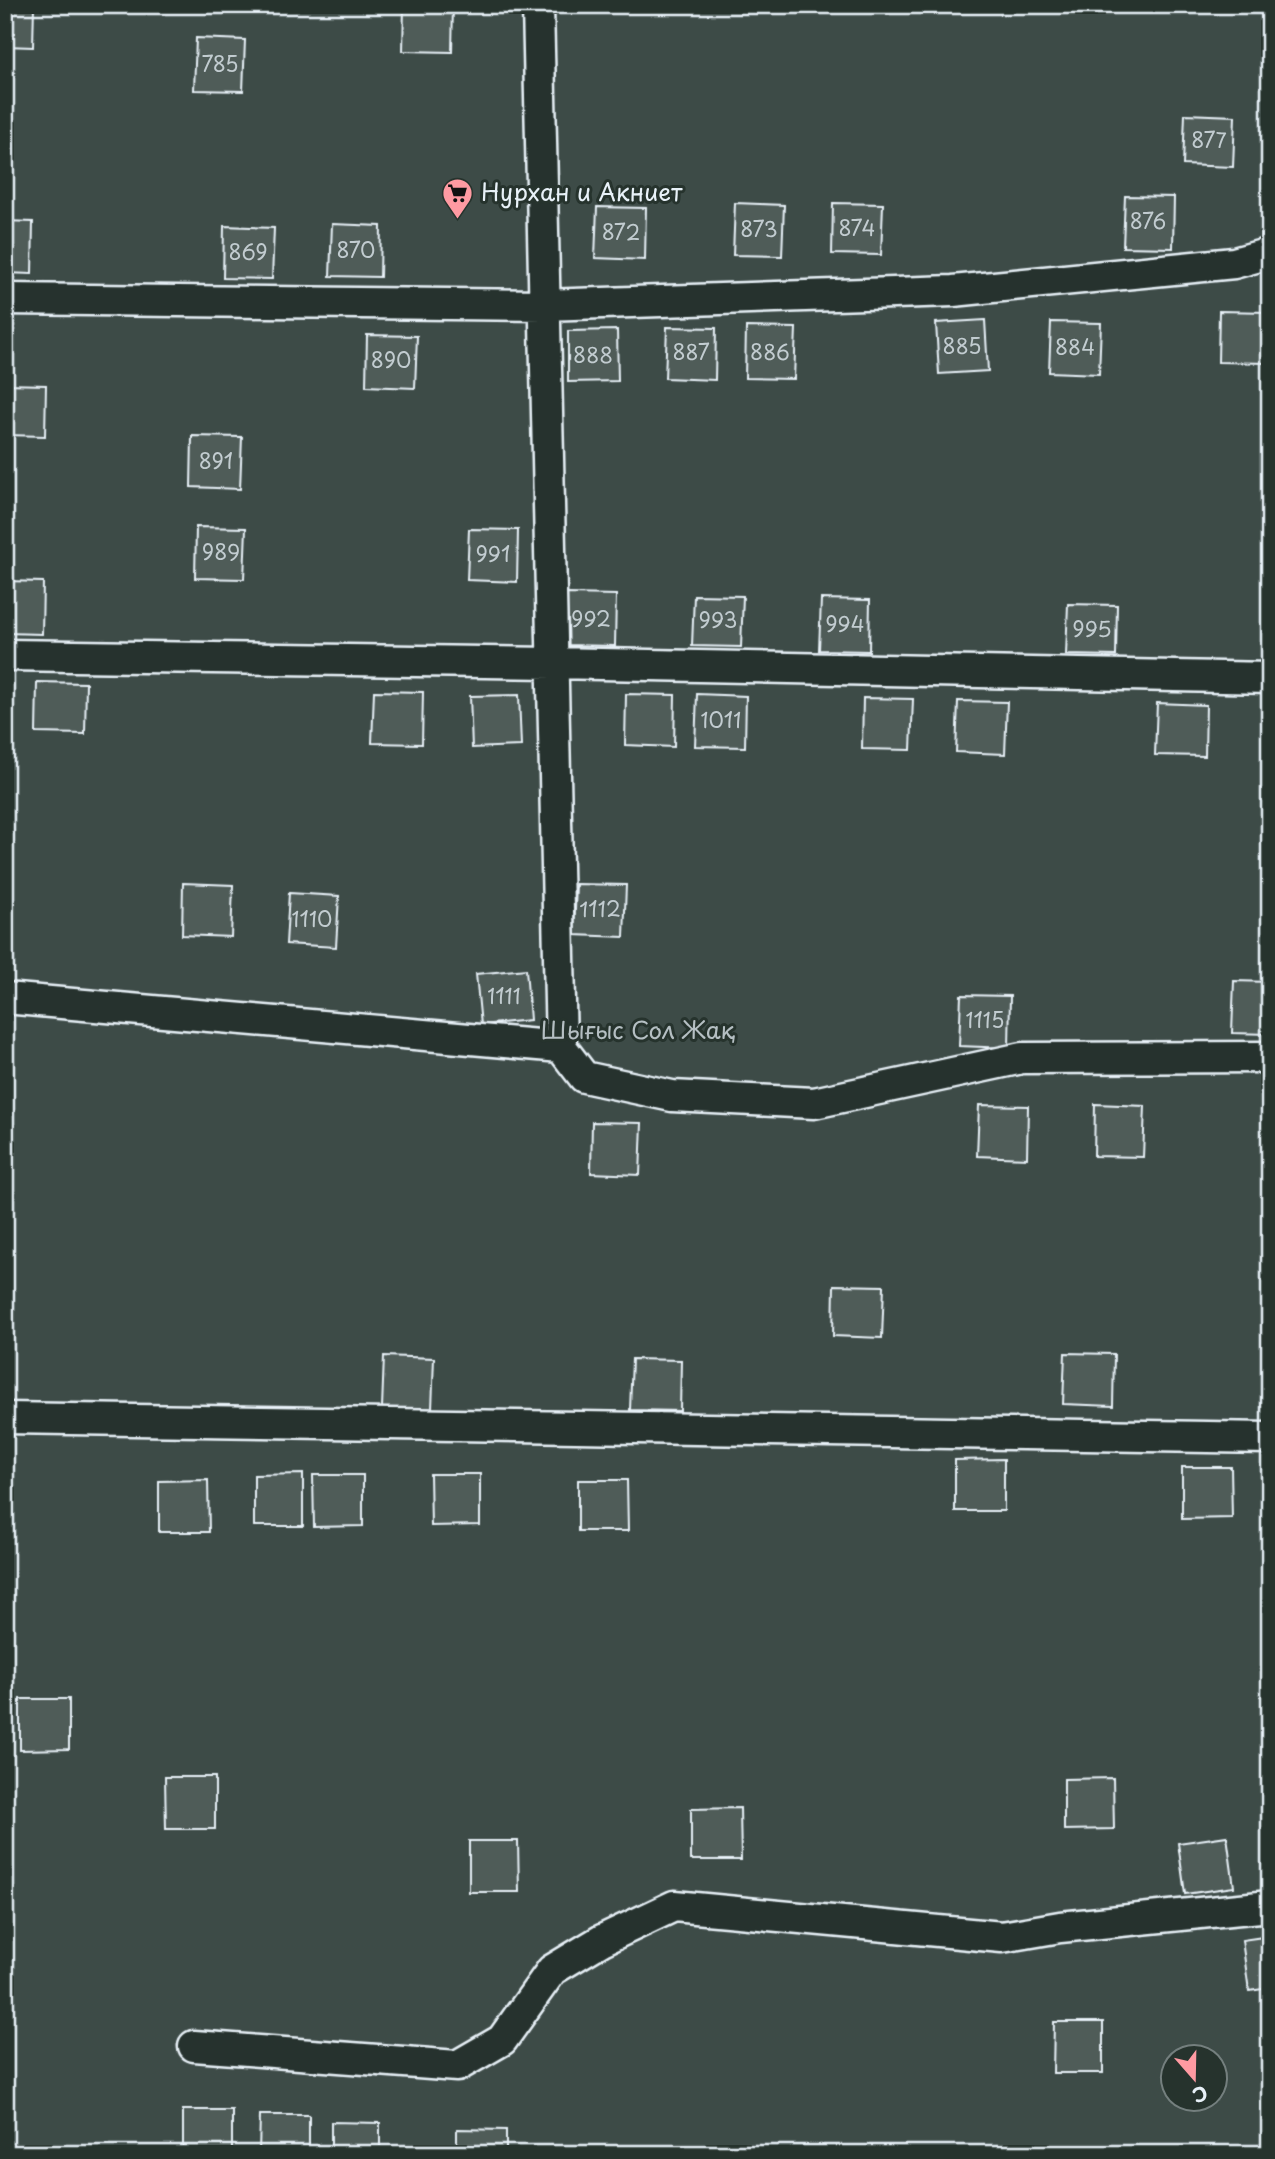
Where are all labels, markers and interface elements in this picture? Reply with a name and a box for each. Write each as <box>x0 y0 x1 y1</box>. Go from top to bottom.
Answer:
house number: 785 <box>201 47 239 79</box>
house number: 877 <box>1191 123 1227 155</box>
place label: Нурхан и Акниет <box>481 173 683 209</box>
supermarket icon: Нурхан и Акниет <box>441 176 475 220</box>
house number: 876 <box>1130 204 1166 236</box>
house number: 874 <box>838 211 876 243</box>
house number: 873 <box>740 212 778 244</box>
house number: 872 <box>602 215 640 247</box>
house number: 870 <box>337 233 375 265</box>
house number: 869 <box>229 235 267 267</box>
house number: 885 <box>943 329 981 361</box>
house number: 884 <box>1055 330 1095 362</box>
house number: 887 <box>672 335 710 367</box>
house number: 886 <box>750 335 790 367</box>
house number: 888 <box>573 338 613 370</box>
house number: 890 <box>371 343 411 375</box>
house number: 891 <box>199 444 233 476</box>
house number: 989 <box>202 535 240 567</box>
house number: 991 <box>476 537 510 569</box>
house number: 992 <box>571 602 611 634</box>
house number: 993 <box>699 603 737 635</box>
house number: 994 <box>825 607 865 639</box>
house number: 995 <box>1072 612 1112 644</box>
house number: 1011 <box>701 703 741 735</box>
house number: 1112 <box>579 892 621 924</box>
house number: 1110 <box>292 902 332 934</box>
house number: 1111 <box>487 979 521 1011</box>
house number: 1115 <box>965 1003 1005 1035</box>
park label: Шығыс Сол Жақ <box>541 1011 736 1047</box>
north arrow <box>1160 2044 1230 2114</box>
text: С <box>1189 2079 1212 2111</box>

